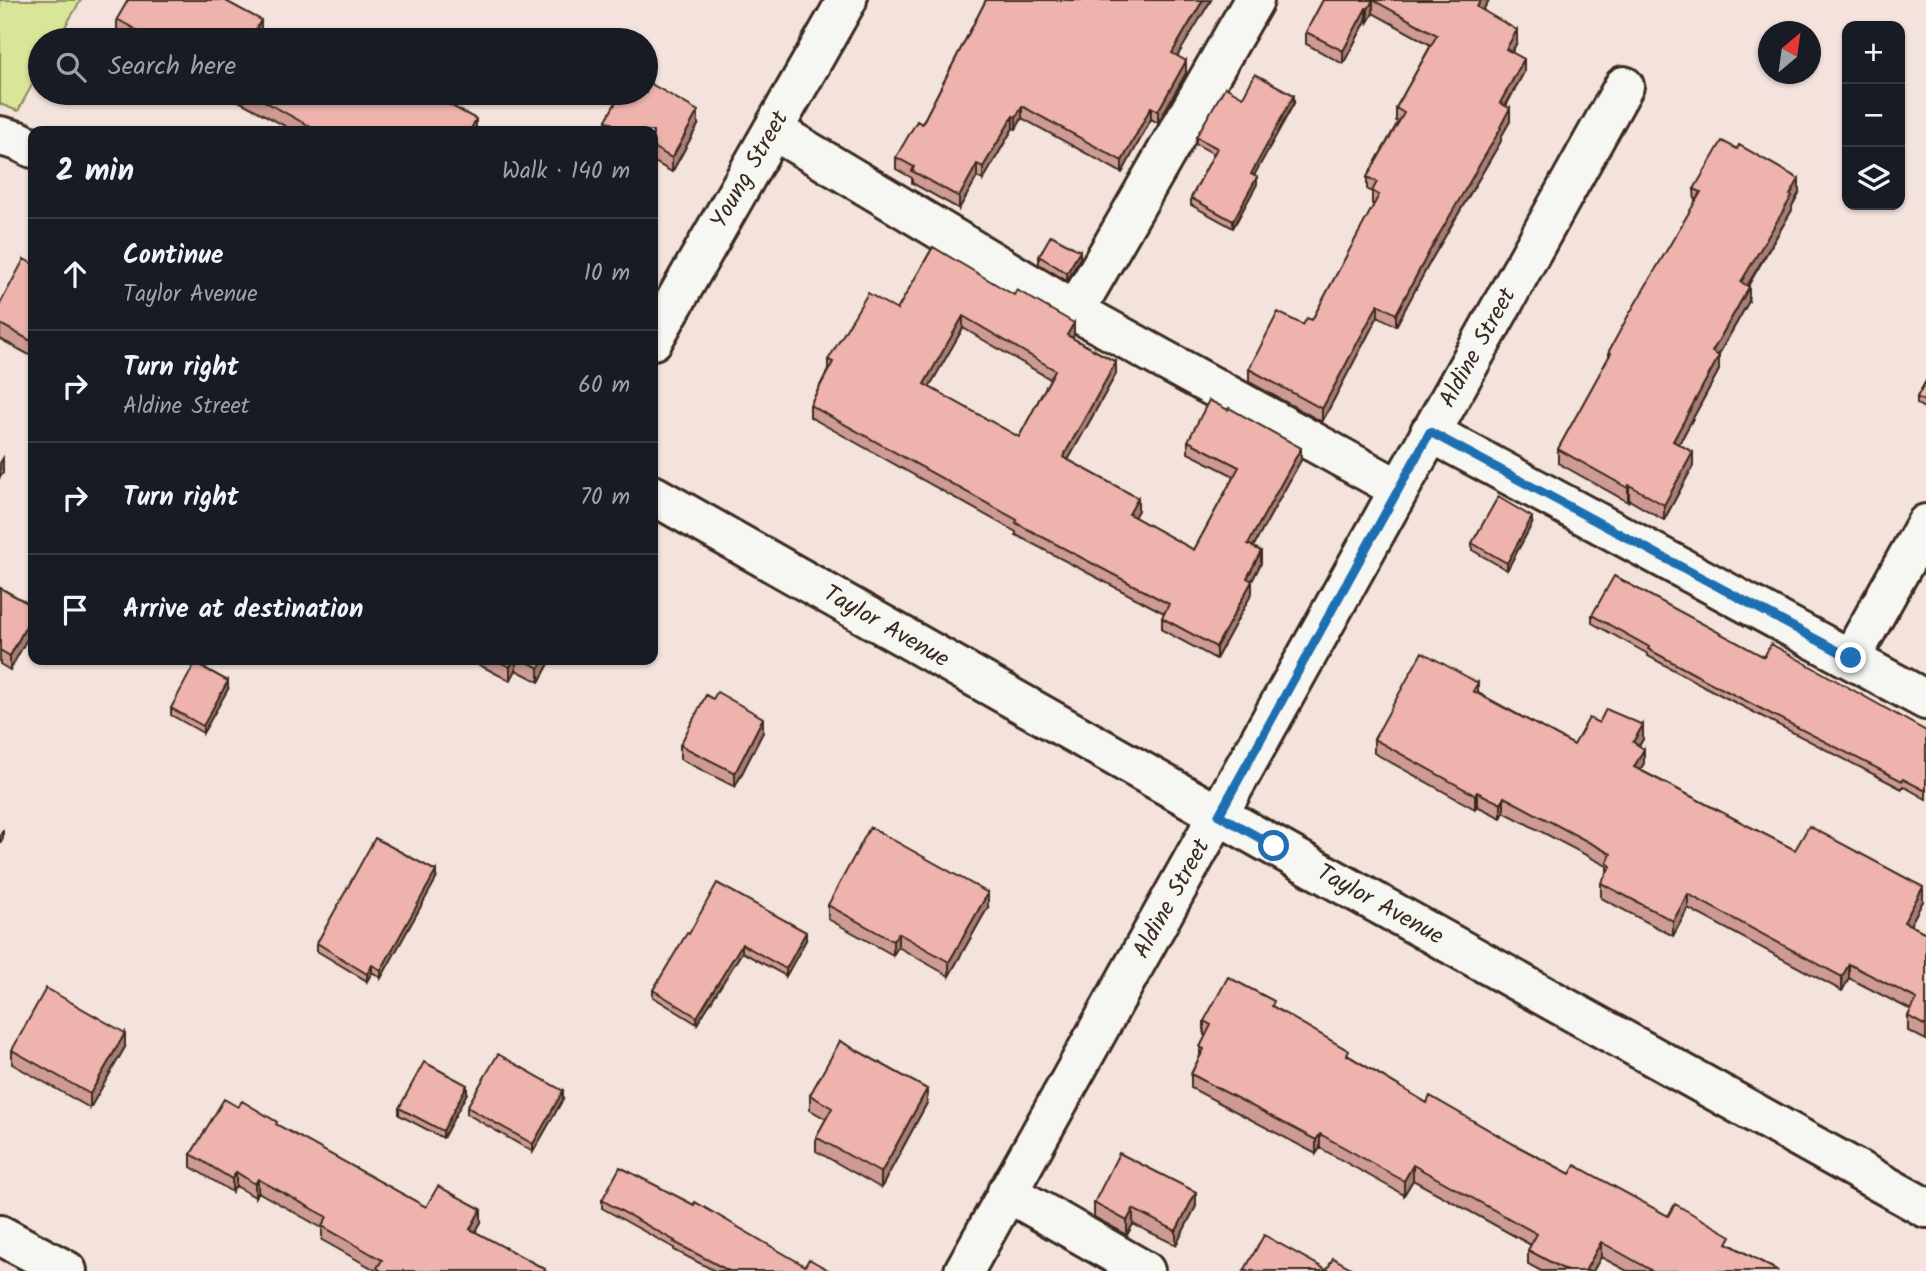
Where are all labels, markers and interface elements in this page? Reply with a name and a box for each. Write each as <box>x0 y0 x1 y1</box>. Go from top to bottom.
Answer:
north arrow <box>1758 21 1821 84</box>
map controls <box>1842 21 1905 210</box>
button: + <box>1842 21 1905 84</box>
search box <box>28 28 658 105</box>
text: Search here <box>108 46 236 88</box>
icon: search <box>52 48 90 86</box>
button: − <box>1842 84 1905 147</box>
street label: Young Street <box>700 103 800 236</box>
button: layers <box>1842 147 1905 210</box>
text: 2 min <box>56 148 134 196</box>
text: Walk · 140 m <box>502 154 630 190</box>
text: Continue <box>123 235 224 277</box>
icon: ahead <box>56 255 94 293</box>
text: 10 m <box>584 256 630 292</box>
text: Taylor Avenue <box>123 277 257 313</box>
street label: Aldine Street <box>1429 280 1527 415</box>
text: Turn right <box>123 347 239 389</box>
icon: right <box>56 367 94 405</box>
text: 60 m <box>578 368 630 404</box>
text: Aldine Street <box>123 389 250 425</box>
text: Turn right <box>123 477 239 519</box>
icon: right <box>56 479 94 517</box>
text: 70 m <box>580 480 630 516</box>
street label: Taylor Avenue <box>815 575 957 679</box>
text: Arrive at destination <box>123 589 363 631</box>
icon: arrive <box>56 591 94 629</box>
route end <box>1835 642 1866 673</box>
route start <box>1258 830 1289 861</box>
street label: Aldine Street <box>1123 831 1221 966</box>
street label: Taylor Avenue <box>1309 854 1451 956</box>

